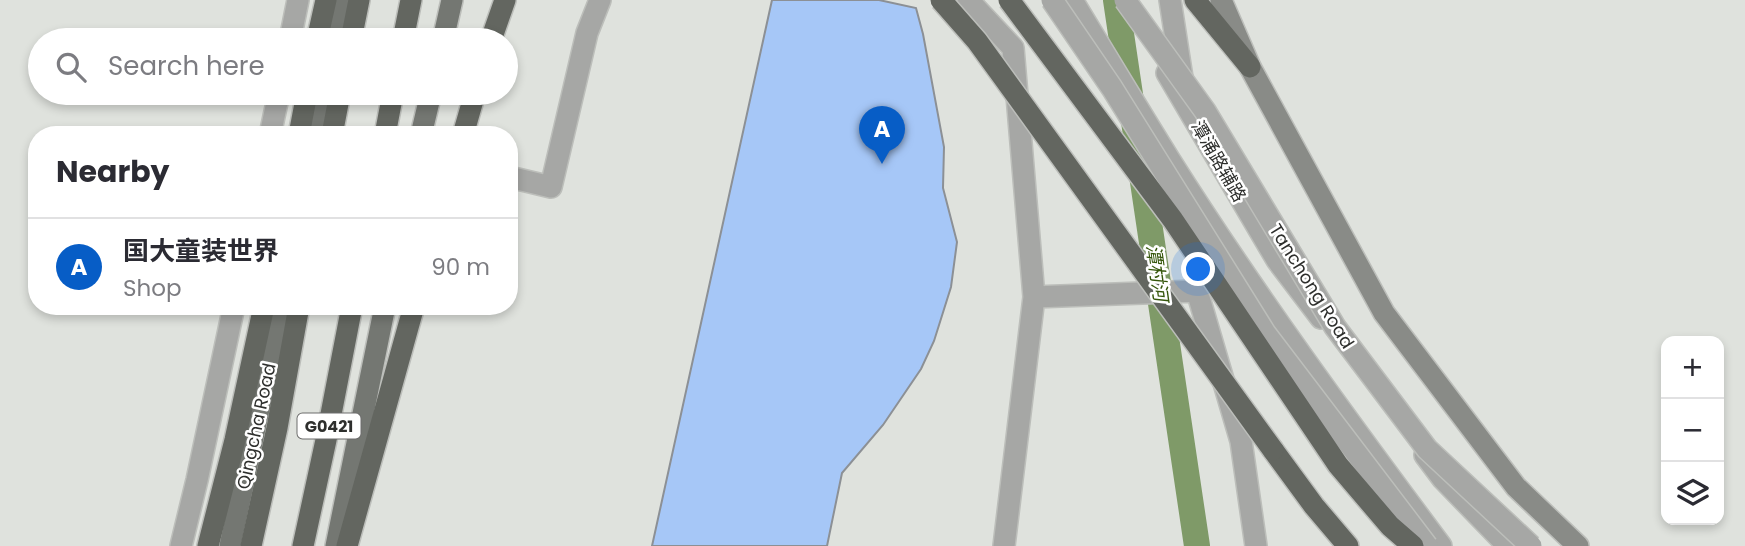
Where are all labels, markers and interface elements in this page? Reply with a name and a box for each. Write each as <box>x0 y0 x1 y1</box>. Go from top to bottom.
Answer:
search box <box>28 28 518 105</box>
icon: search <box>52 48 90 86</box>
text: Search here <box>108 48 265 84</box>
pin: A <box>859 106 905 164</box>
street label: 潭涌路辅路 <box>1186 116 1252 206</box>
text: Nearby <box>56 150 170 193</box>
street label: Tanchong Road <box>1264 219 1360 353</box>
text: 国大童装世界 <box>123 233 279 269</box>
water label: 潭村河 <box>1140 243 1175 307</box>
text: A <box>71 251 87 283</box>
text: 90 m <box>431 251 490 283</box>
your location <box>1181 252 1215 286</box>
text: Shop <box>123 272 182 304</box>
map controls <box>1661 336 1724 525</box>
button: + <box>1661 336 1724 399</box>
street label: Qingcha Road <box>230 361 282 491</box>
button: − <box>1661 399 1724 462</box>
road number: G0421 <box>298 414 360 438</box>
button: layers <box>1661 462 1724 525</box>

